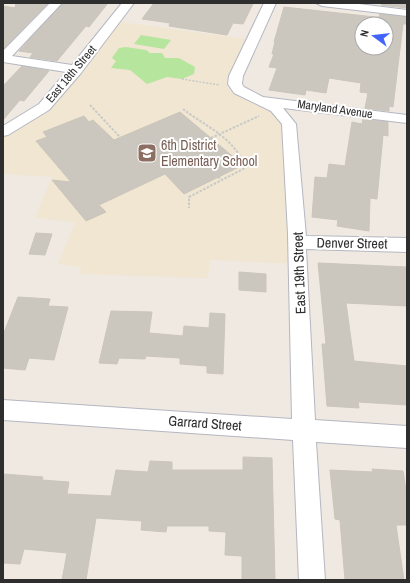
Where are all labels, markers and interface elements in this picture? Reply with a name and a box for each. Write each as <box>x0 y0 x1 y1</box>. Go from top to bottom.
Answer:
north arrow <box>354 16 394 56</box>
text: N <box>357 28 372 38</box>
street label: East 18th Street <box>42 42 100 106</box>
street label: Maryland Avenue <box>296 96 374 122</box>
place label: 6th District Elementary School <box>161 136 257 170</box>
school or university icon: 6th District Elementary School <box>136 142 158 164</box>
street label: East 19th Street <box>289 232 309 314</box>
street label: Denver Street <box>316 233 388 253</box>
street label: Garrard Street <box>168 411 242 435</box>

